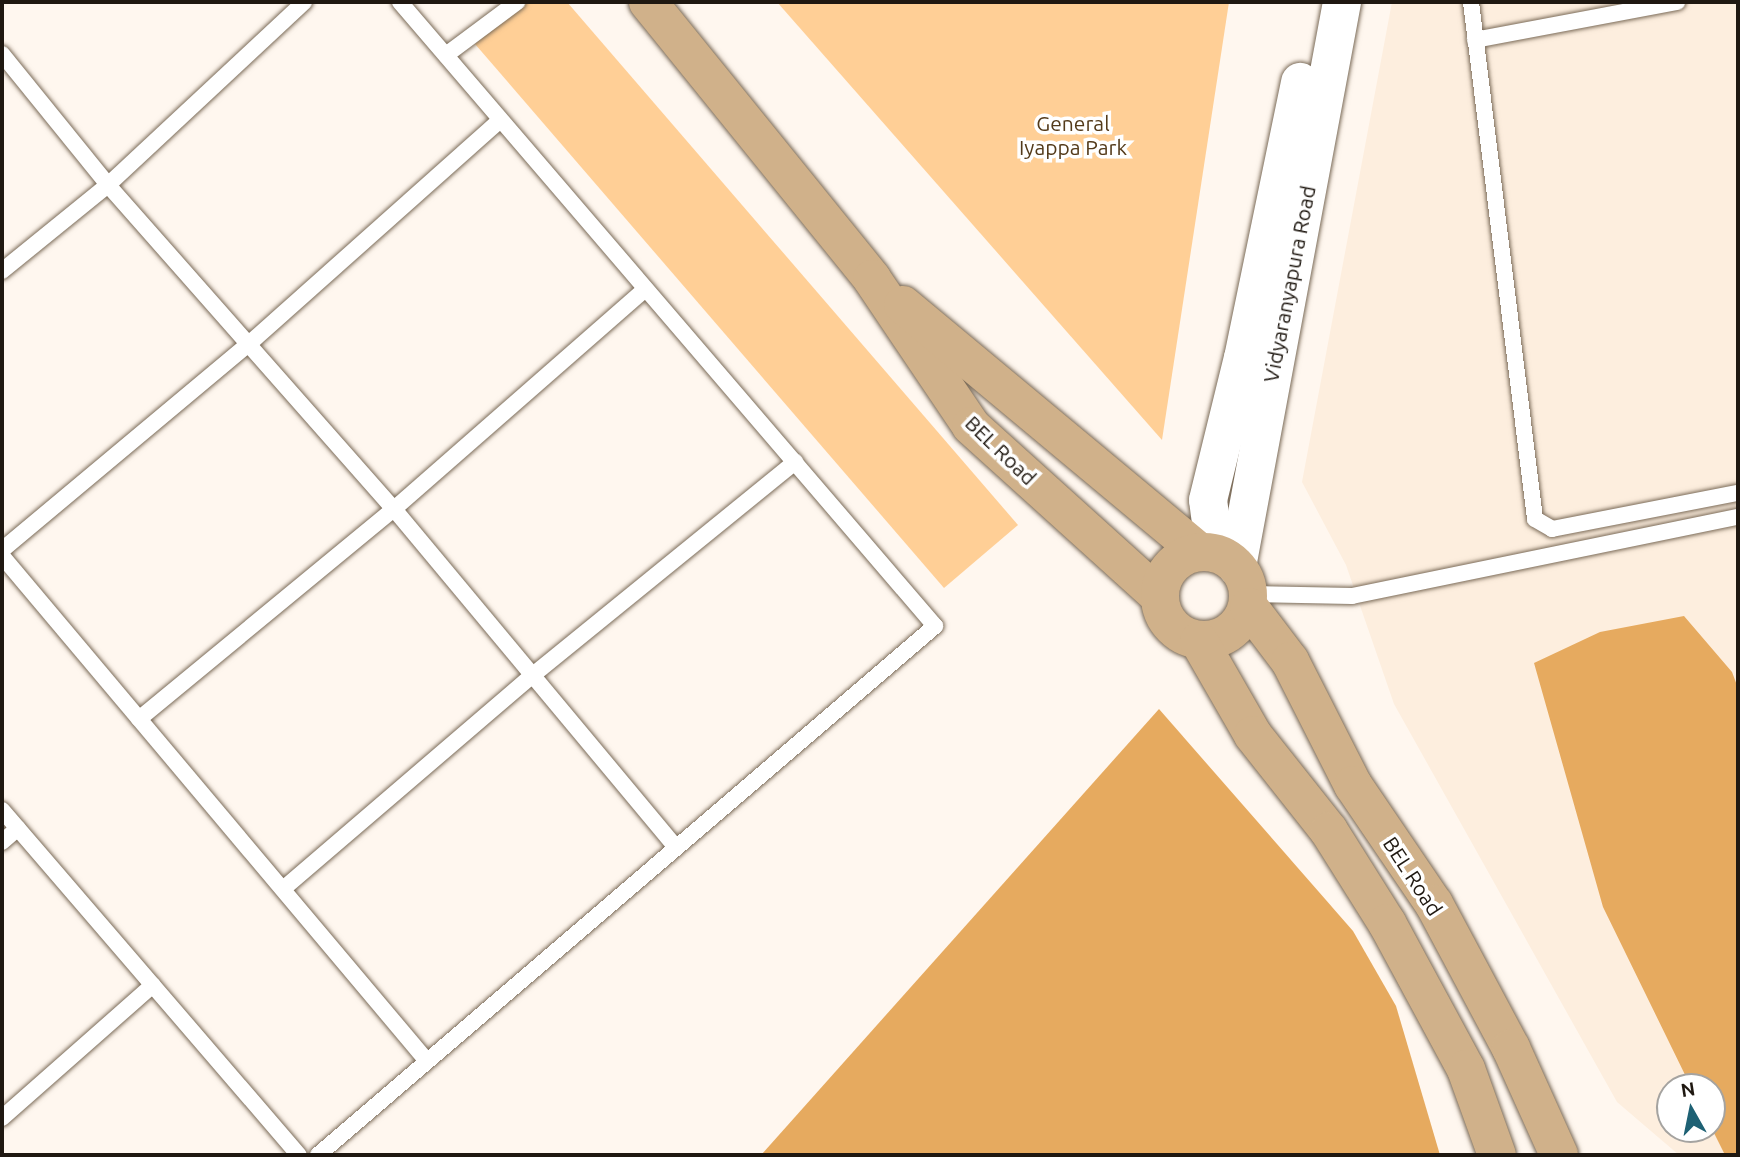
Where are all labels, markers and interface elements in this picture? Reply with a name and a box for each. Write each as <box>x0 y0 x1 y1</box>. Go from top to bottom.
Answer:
park label: General Iyappa Park <box>1019 110 1127 160</box>
street label: Vidyaranyapura Road <box>1258 183 1320 385</box>
street label: BEL Road <box>960 410 1042 490</box>
street label: BEL Road <box>1378 832 1448 920</box>
north arrow <box>1656 1073 1726 1143</box>
text: N <box>1679 1077 1697 1101</box>

